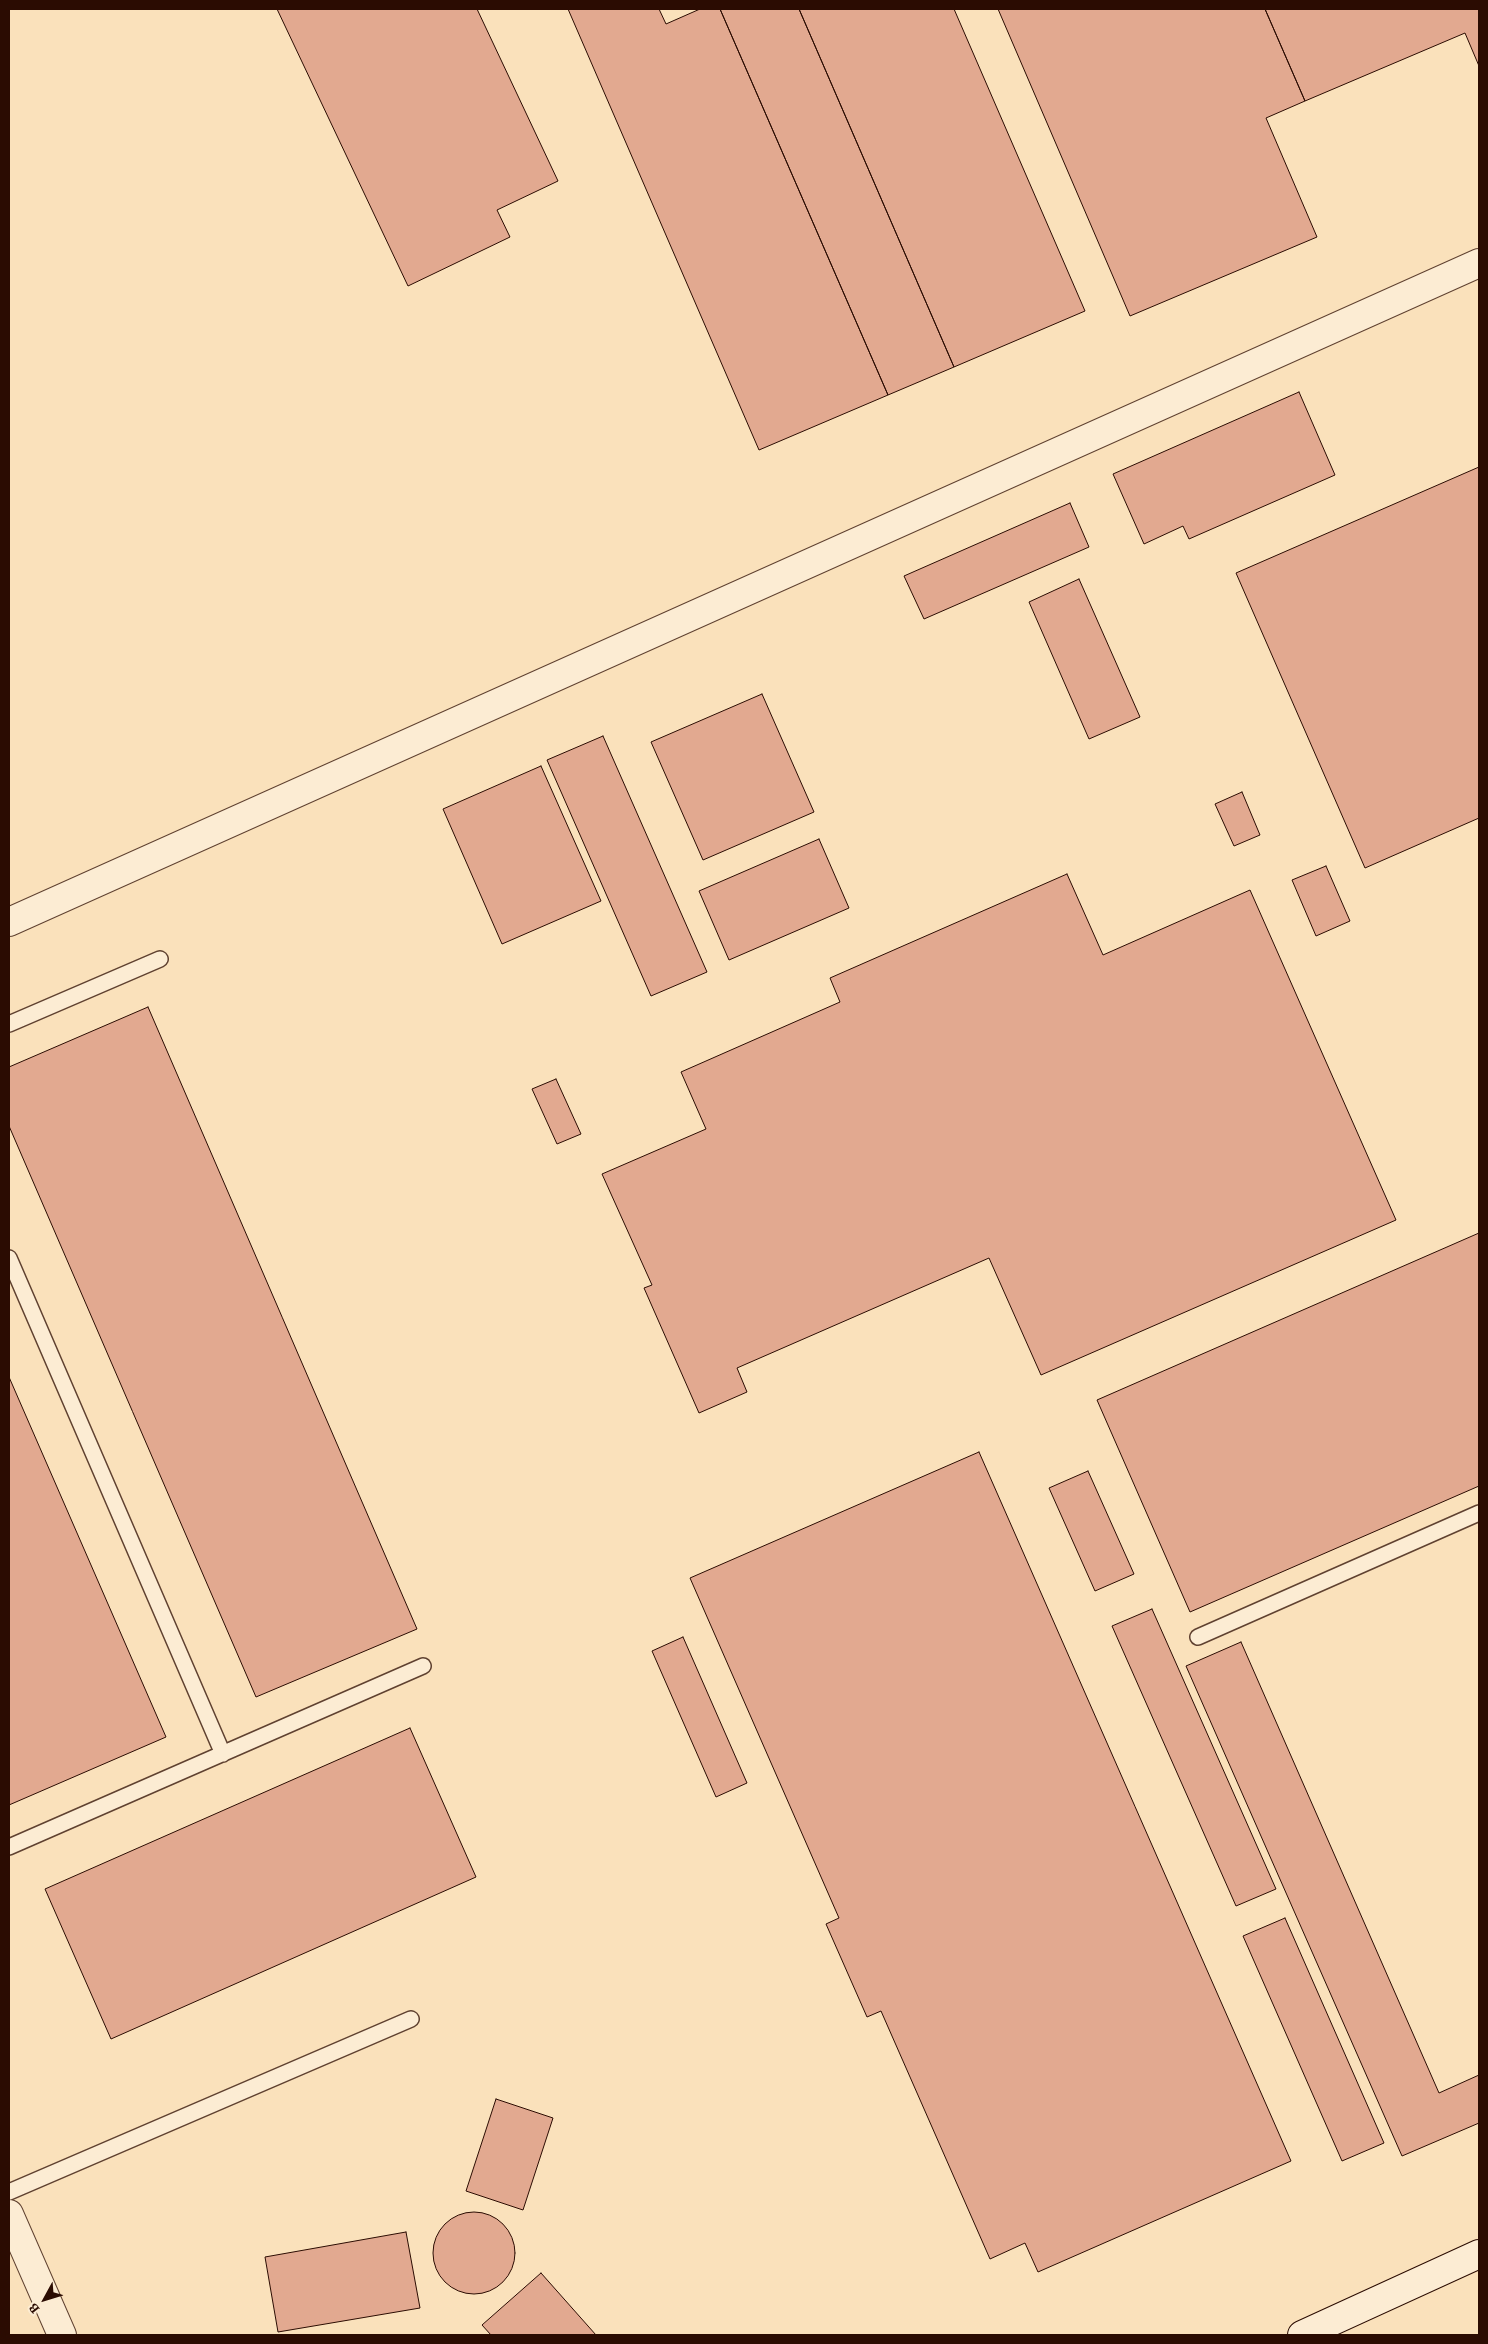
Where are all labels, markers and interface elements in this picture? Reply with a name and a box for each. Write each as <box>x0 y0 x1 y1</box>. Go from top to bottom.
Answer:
north arrow <box>20 2274 70 2324</box>
text: B <box>23 2299 44 2318</box>

